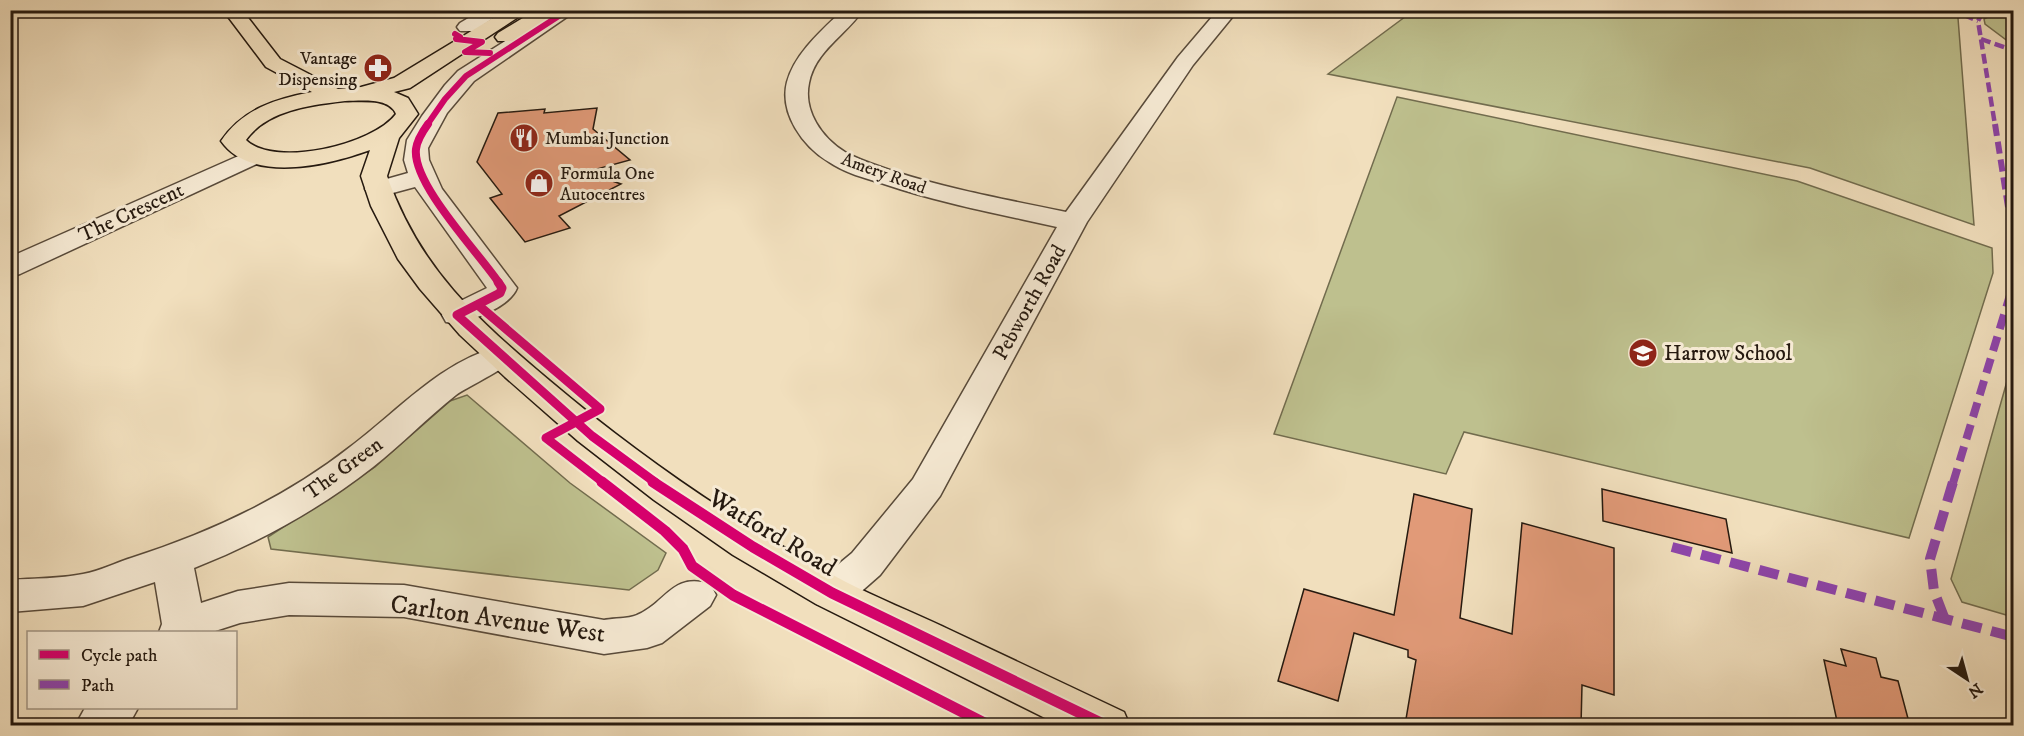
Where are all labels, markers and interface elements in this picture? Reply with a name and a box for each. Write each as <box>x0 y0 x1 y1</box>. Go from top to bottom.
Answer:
place label: Vantage Dispensing <box>278 48 357 91</box>
pharmacy icon: Vantage Dispensing <box>362 52 394 84</box>
restaurant icon: Mumbai Junction <box>508 122 540 154</box>
place label: Mumbai Junction <box>545 128 670 150</box>
street label: Amery Road <box>838 148 929 199</box>
place label: Formula One Autocentres <box>560 163 654 206</box>
shop icon: Formula One Autocentres <box>523 167 555 199</box>
street label: The Crescent <box>75 177 188 249</box>
street label: Pebworth Road <box>988 240 1072 365</box>
school or university icon: Harrow School <box>1627 337 1659 369</box>
place label: Harrow School <box>1664 341 1793 367</box>
street label: The Green <box>299 432 388 506</box>
street label: Watford Road <box>701 481 843 585</box>
street label: Carlton Avenue West <box>388 588 607 651</box>
legend <box>27 631 237 709</box>
text: Cycle path <box>81 645 158 667</box>
north arrow <box>1937 649 1997 709</box>
text: Path <box>81 675 115 697</box>
text: N <box>1964 678 1986 702</box>

